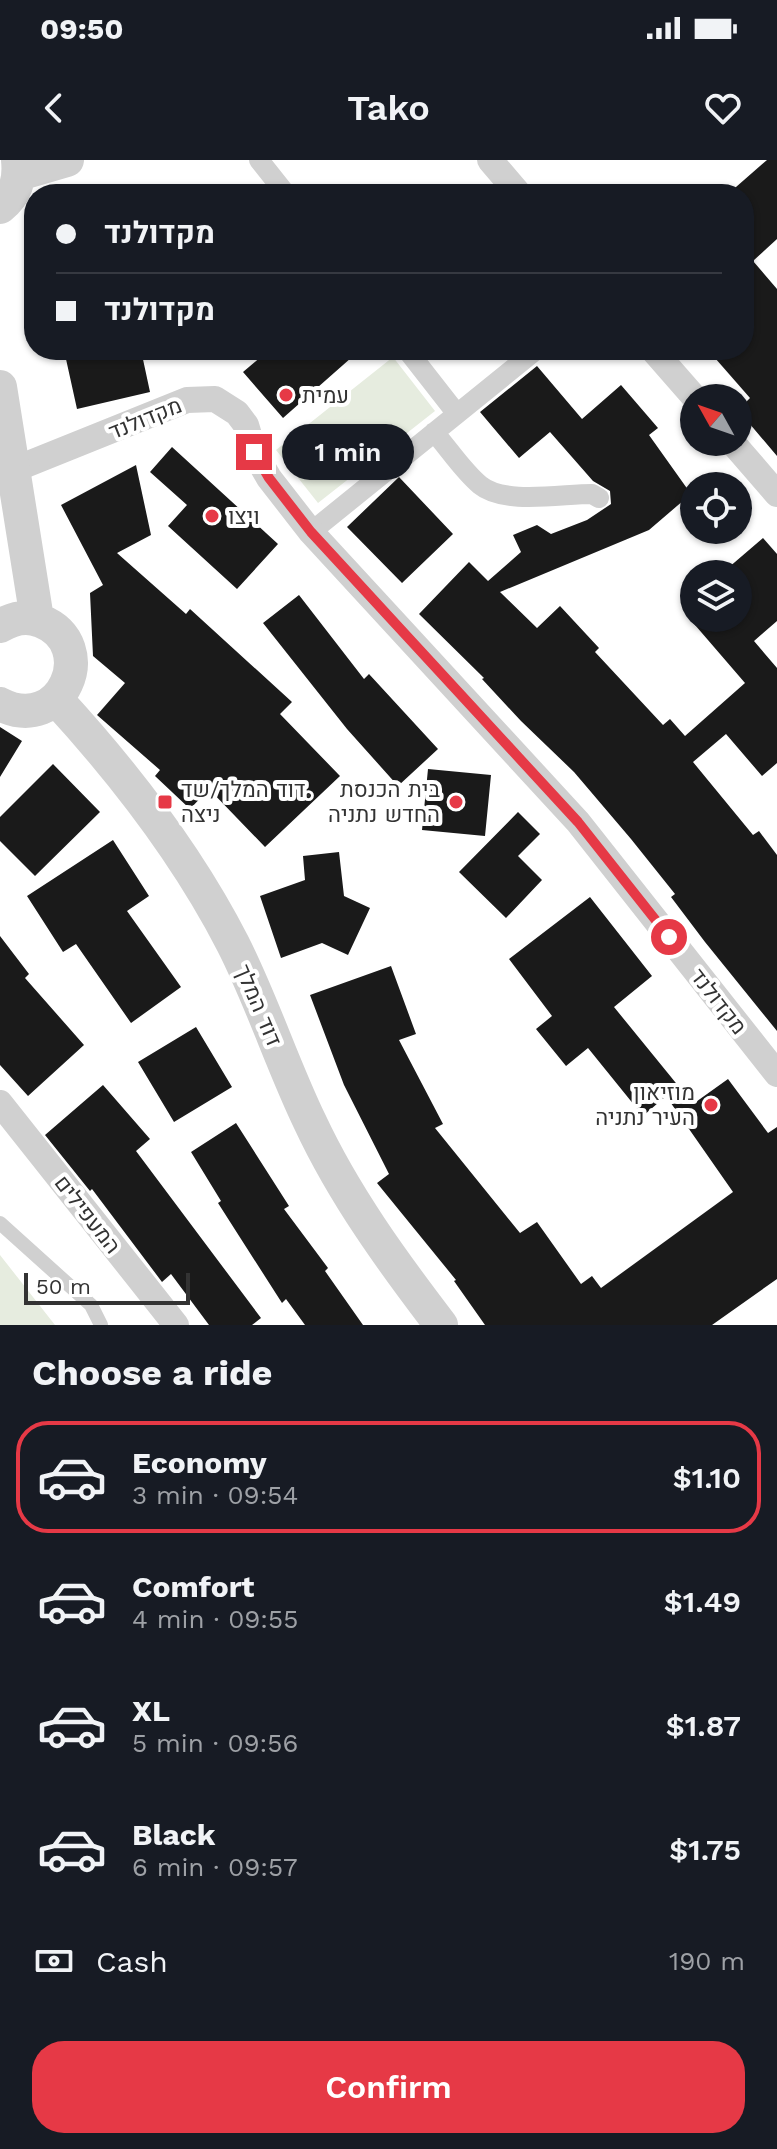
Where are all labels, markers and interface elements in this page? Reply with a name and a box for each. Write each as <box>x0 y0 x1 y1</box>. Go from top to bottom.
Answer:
text: 09:50 <box>40 11 124 46</box>
icon: back <box>32 86 76 130</box>
icon: heart <box>701 86 745 130</box>
text: Tako <box>347 87 430 129</box>
text: מקדולנד <box>104 215 215 250</box>
text: מקדולנד <box>104 292 215 327</box>
place label: עמית <box>302 383 349 408</box>
north arrow <box>680 384 752 456</box>
map controls <box>680 384 752 632</box>
marker: עמית <box>277 386 295 404</box>
street label: מקדולנד <box>105 393 185 444</box>
callout: 1 min <box>282 424 414 480</box>
route end <box>236 434 272 470</box>
text: 1 min <box>315 437 381 467</box>
button: locate <box>680 472 752 544</box>
place label: ויצו <box>228 504 260 529</box>
marker: ויצו <box>203 507 221 525</box>
button: layers <box>680 560 752 632</box>
place label: דוד המלך/שד. ניצה <box>181 777 311 827</box>
place label: בית הכנסת החדש נתניה <box>328 777 440 827</box>
marker: דוד המלך/שד. ניצה <box>156 793 174 811</box>
marker: בית הכנסת החדש נתניה <box>447 793 465 811</box>
route start <box>651 919 687 955</box>
street label: דוד המלך <box>230 961 287 1050</box>
street label: מקדולנד <box>685 964 752 1039</box>
place label: מוזיאון העיר נתניה <box>595 1080 695 1130</box>
marker: מוזיאון העיר נתניה <box>702 1096 720 1114</box>
street label: המעפילים <box>49 1170 126 1258</box>
scale bar <box>24 1269 190 1305</box>
text: 50 m <box>36 1274 91 1299</box>
text: Choose a ride <box>32 1352 272 1394</box>
icon: car <box>36 1441 108 1513</box>
text: Economy <box>132 1445 267 1480</box>
text: $1.10 <box>673 1460 741 1495</box>
text: 3 min · 09:54 <box>132 1480 298 1510</box>
icon: car <box>36 1565 108 1637</box>
text: Comfort <box>132 1569 254 1604</box>
text: $1.49 <box>664 1584 741 1619</box>
text: 4 min · 09:55 <box>132 1604 298 1634</box>
icon: car <box>36 1689 108 1761</box>
text: XL <box>132 1693 170 1728</box>
text: $1.87 <box>666 1708 741 1743</box>
text: 5 min · 09:56 <box>132 1728 298 1758</box>
icon: car <box>36 1813 108 1885</box>
text: Black <box>132 1817 216 1852</box>
text: $1.75 <box>669 1832 741 1867</box>
text: 6 min · 09:57 <box>132 1852 298 1882</box>
icon: cash <box>32 1939 76 1983</box>
text: Cash <box>96 1944 168 1979</box>
text: 190 m <box>669 1946 745 1976</box>
button: Confirm <box>32 2041 745 2133</box>

